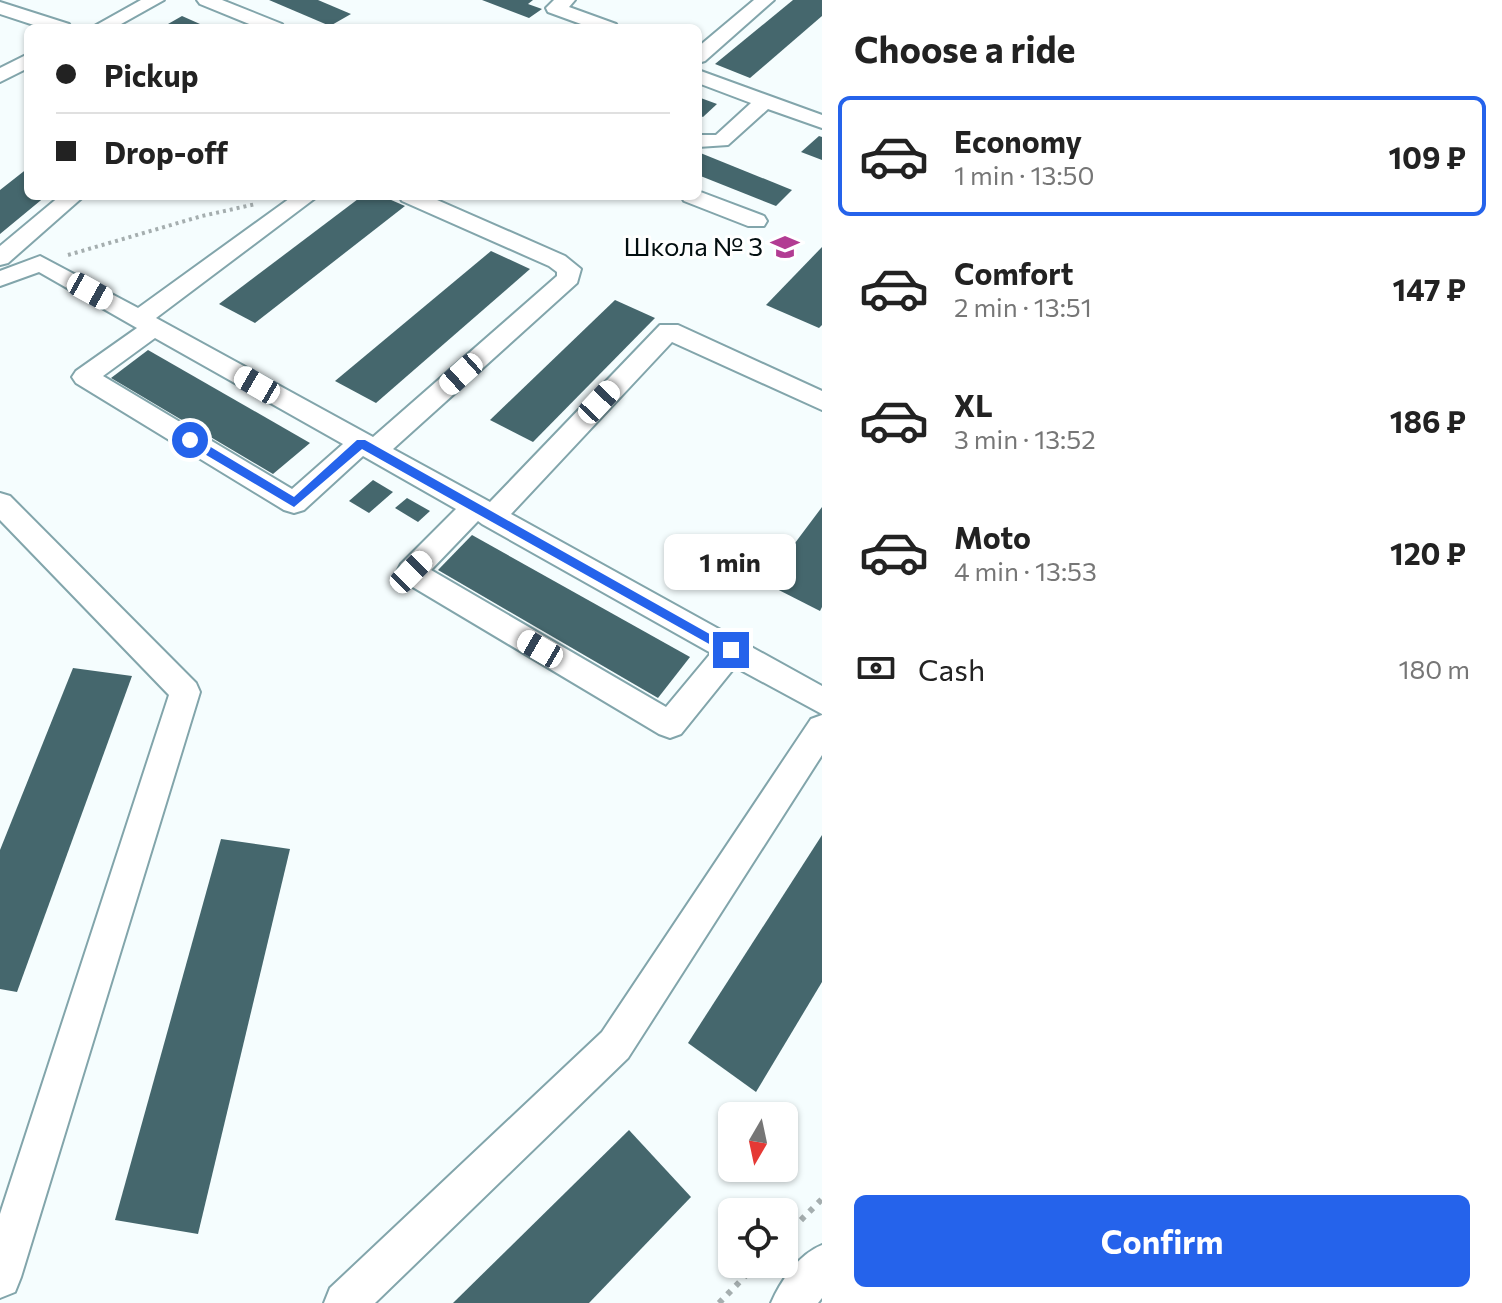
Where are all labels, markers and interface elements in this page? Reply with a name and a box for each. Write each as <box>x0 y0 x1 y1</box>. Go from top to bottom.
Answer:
text: Choose a ride <box>854 26 1075 70</box>
text: Pickup <box>104 56 198 93</box>
icon: car <box>858 120 930 192</box>
text: Economy <box>954 122 1082 159</box>
text: Drop-off <box>104 133 228 170</box>
text: 109 ₽ <box>1388 138 1466 175</box>
text: 1 min · 13:50 <box>954 159 1094 190</box>
place label: Школа № 3 <box>623 230 763 261</box>
school or university icon: Школа № 3 <box>770 232 800 262</box>
icon: car <box>858 252 930 324</box>
text: Comfort <box>954 254 1073 291</box>
car <box>63 269 117 313</box>
text: 147 ₽ <box>1393 270 1466 307</box>
text: 2 min · 13:51 <box>954 291 1092 322</box>
car <box>435 349 487 399</box>
car <box>230 363 284 407</box>
car <box>574 376 624 428</box>
icon: car <box>858 384 930 456</box>
text: XL <box>954 386 993 423</box>
text: 186 ₽ <box>1390 402 1466 439</box>
route start <box>172 422 208 458</box>
text: 3 min · 13:52 <box>954 423 1096 454</box>
icon: car <box>858 516 930 588</box>
text: Moto <box>954 518 1031 555</box>
callout: 1 min <box>665 534 797 590</box>
text: 120 ₽ <box>1390 534 1466 571</box>
text: 1 min <box>699 546 761 577</box>
car <box>386 547 436 597</box>
text: 4 min · 13:53 <box>954 555 1097 586</box>
car <box>513 627 567 671</box>
route end <box>713 632 749 668</box>
icon: cash <box>854 646 898 690</box>
text: Cash <box>918 650 985 687</box>
text: 180 m <box>1398 653 1470 684</box>
north arrow <box>718 1102 798 1182</box>
map controls <box>718 1102 798 1278</box>
button: Confirm <box>854 1195 1470 1287</box>
button: locate <box>718 1198 798 1278</box>

